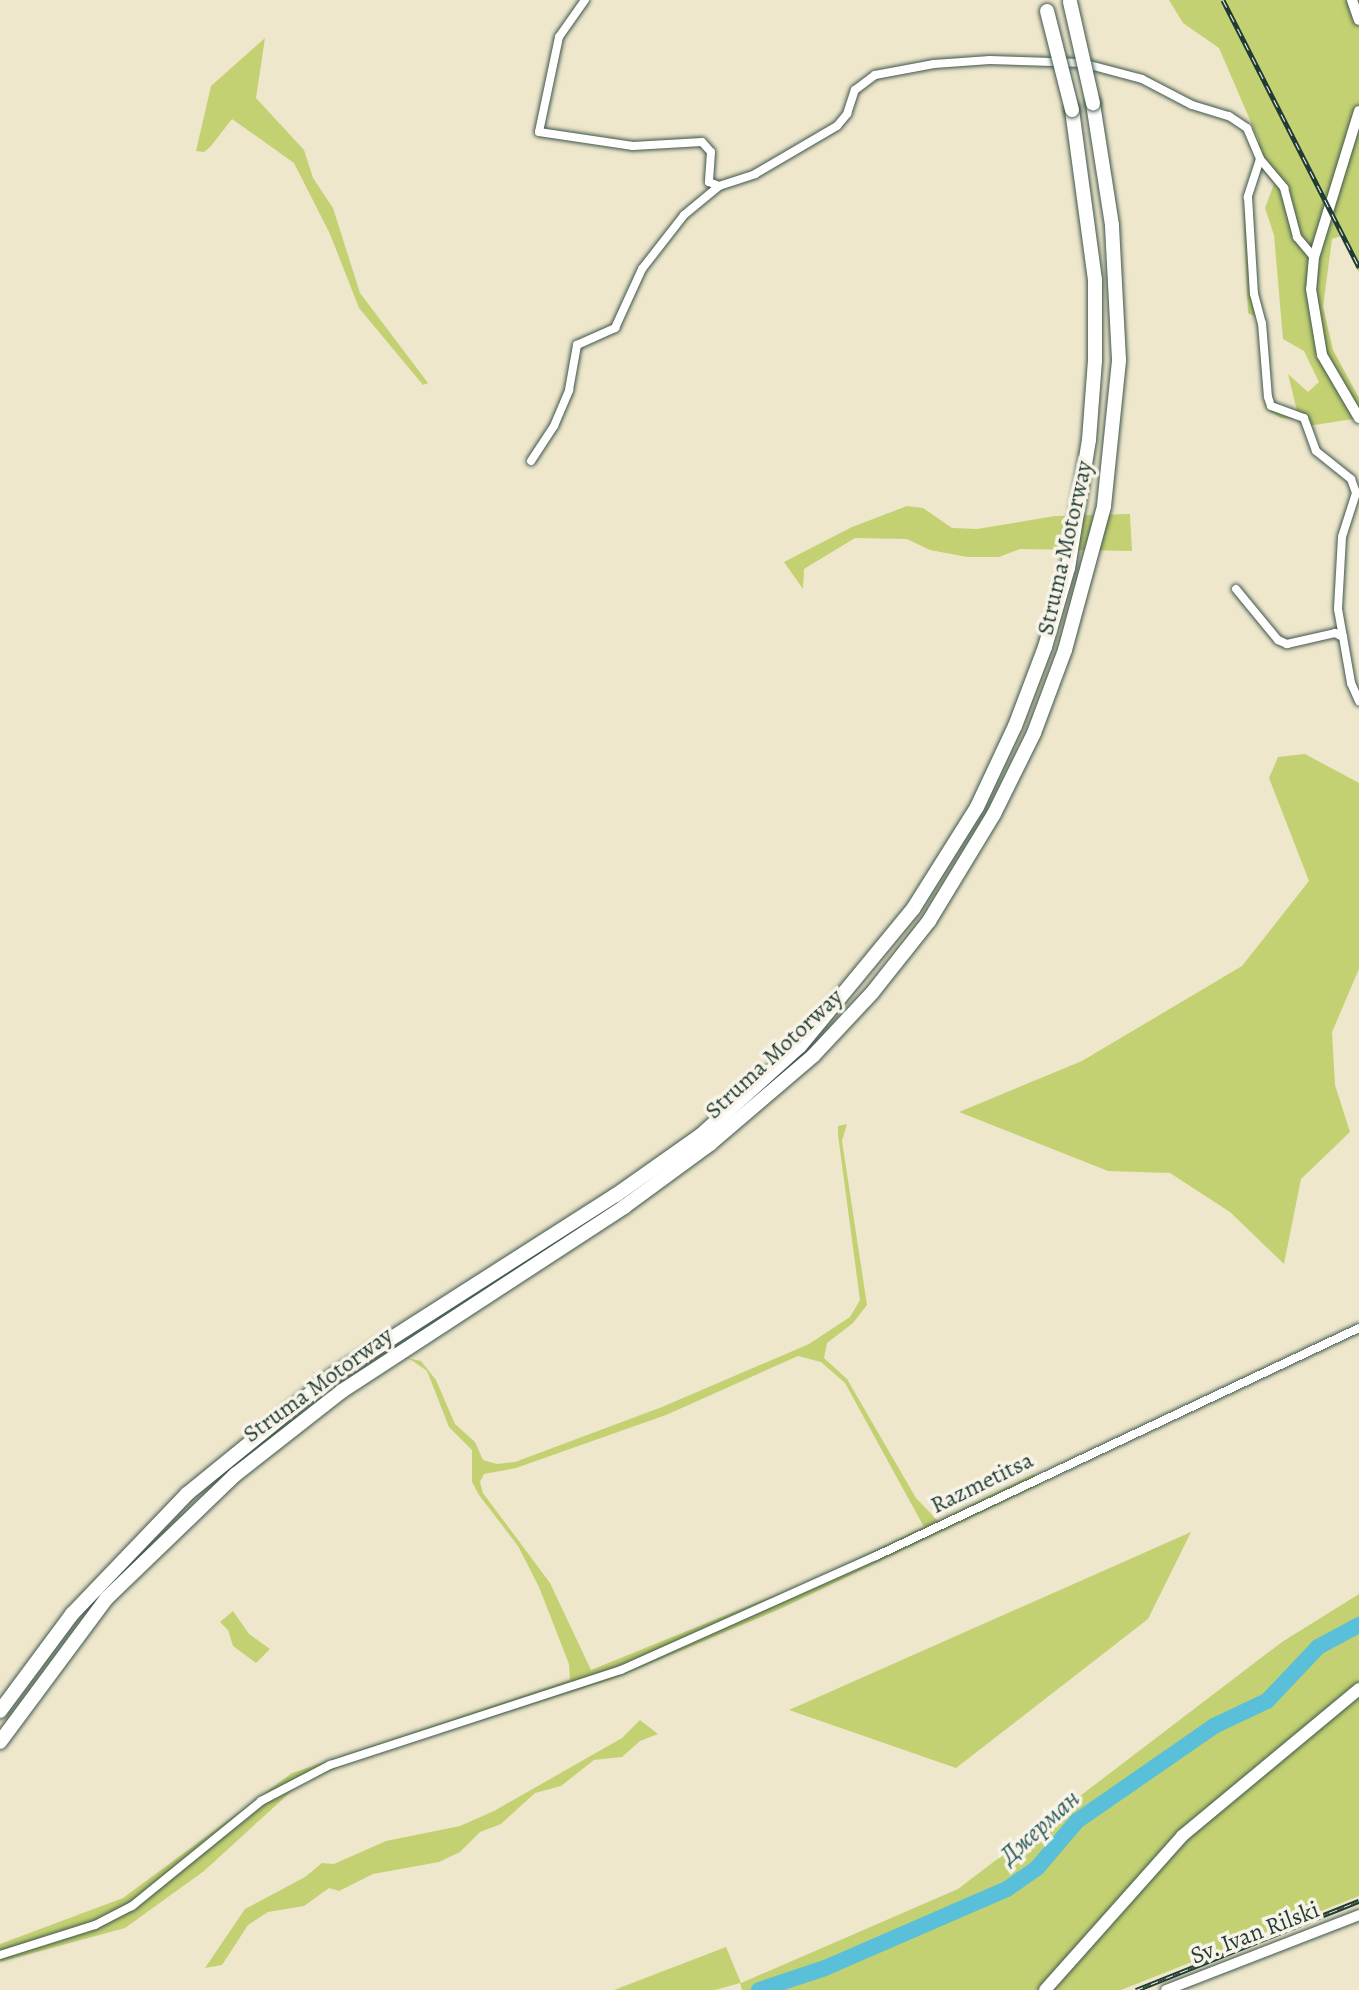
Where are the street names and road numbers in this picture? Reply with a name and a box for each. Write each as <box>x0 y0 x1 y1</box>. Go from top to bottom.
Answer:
street label: Struma Motorway <box>1031 458 1099 638</box>
street label: Struma Motorway <box>699 983 849 1125</box>
street label: Struma Motorway <box>238 1321 398 1449</box>
street label: Razmetitsa <box>926 1446 1038 1520</box>
street label: Sv. Ivan Rilski <box>1186 1895 1324 1971</box>

